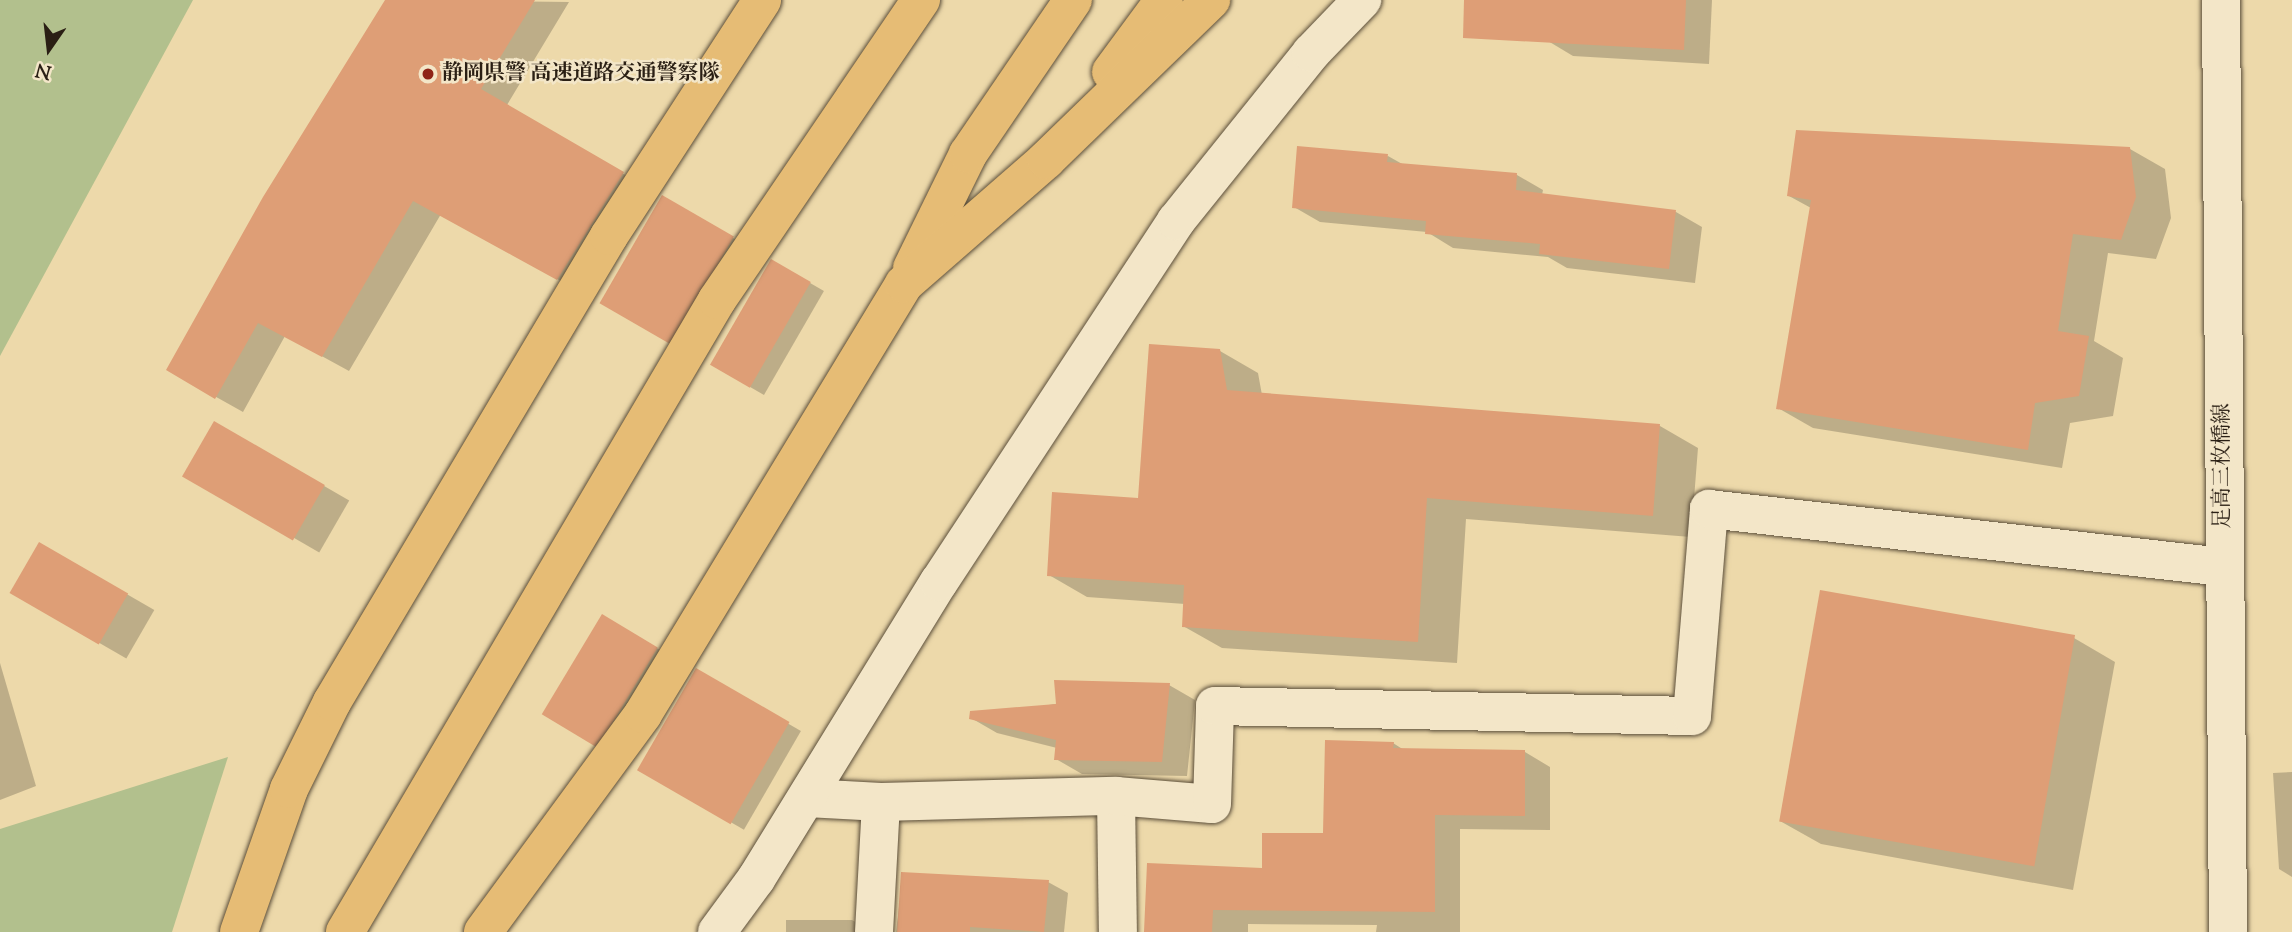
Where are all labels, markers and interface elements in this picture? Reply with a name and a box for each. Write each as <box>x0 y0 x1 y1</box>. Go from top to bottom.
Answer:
north arrow <box>14 14 84 84</box>
text: N <box>33 55 54 85</box>
place label: 静岡県警 高速道路交通警察隊 <box>442 61 719 87</box>
marker: 静岡県警 高速道路交通警察隊 <box>420 66 436 82</box>
street label: 足高三枚橋線 <box>2210 403 2236 529</box>

